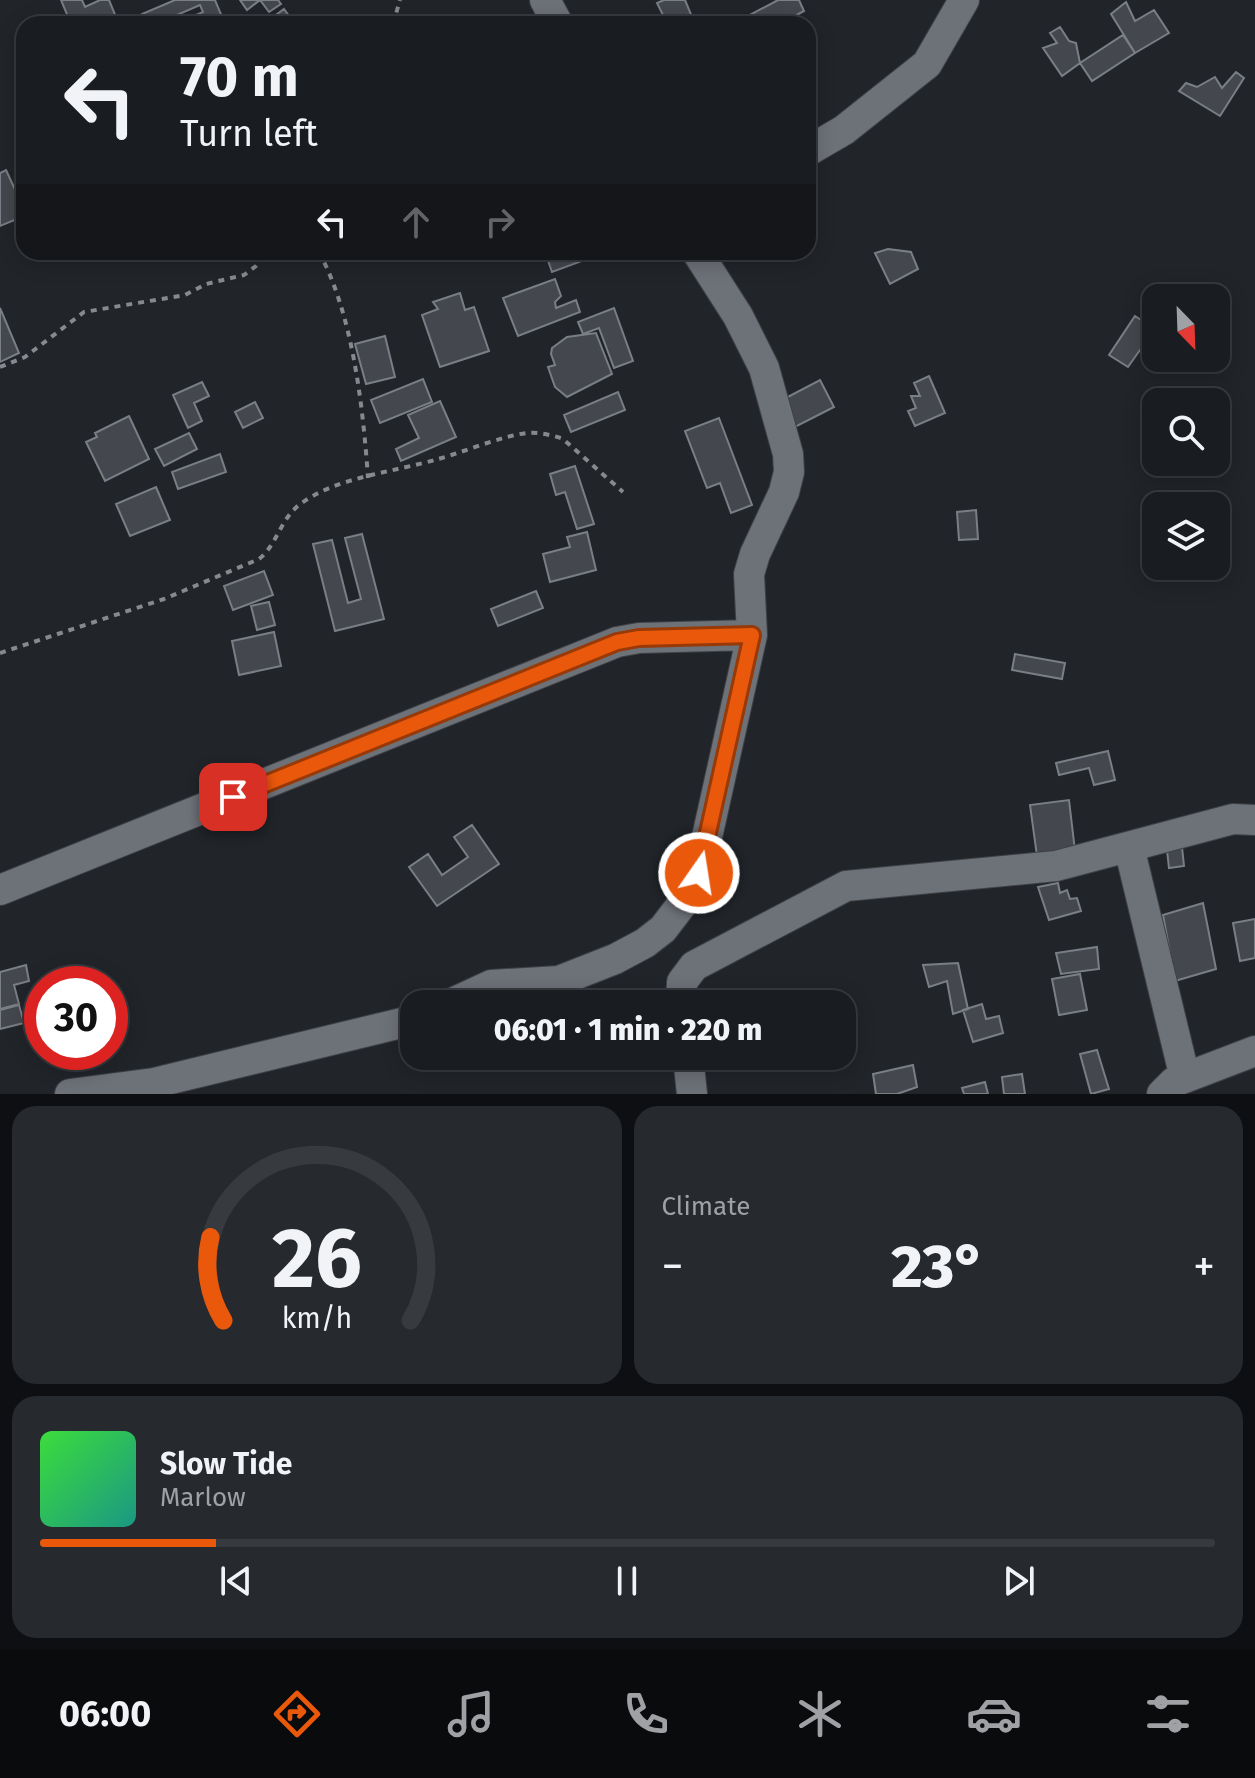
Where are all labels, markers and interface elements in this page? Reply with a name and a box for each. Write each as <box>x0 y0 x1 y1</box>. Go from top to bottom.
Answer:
text: 70 m <box>180 44 299 111</box>
icon: left <box>48 48 152 152</box>
text: Turn left <box>180 112 318 156</box>
icon: left <box>310 200 354 244</box>
icon: ahead <box>394 200 438 244</box>
icon: right <box>478 200 522 244</box>
north arrow <box>1142 284 1230 372</box>
map controls <box>1142 284 1230 580</box>
button: search <box>1142 388 1230 476</box>
button: layers <box>1142 492 1230 580</box>
pin <box>199 763 267 831</box>
icon: arrive <box>211 775 255 819</box>
position arrow <box>657 831 741 915</box>
speed limit sign: 30 <box>24 966 128 1070</box>
text: 06:01 · 1 min · 220 m <box>494 1012 762 1048</box>
text: Climate <box>662 1191 750 1222</box>
text: 26 <box>272 1209 362 1309</box>
text: 23° <box>891 1231 985 1303</box>
text: − <box>662 1240 684 1293</box>
text: + <box>1193 1240 1215 1293</box>
text: km/h <box>281 1301 352 1336</box>
text: Slow Tide <box>160 1446 292 1482</box>
text: Marlow <box>160 1482 246 1513</box>
icon: previous <box>214 1559 258 1603</box>
icon: pause <box>605 1559 649 1603</box>
icon: next <box>997 1559 1041 1603</box>
icon: directions <box>269 1686 325 1742</box>
icon: music <box>443 1686 499 1742</box>
icon: phone <box>618 1686 674 1742</box>
icon: climate <box>792 1686 848 1742</box>
icon: car <box>966 1686 1022 1742</box>
icon: filters <box>1140 1686 1196 1742</box>
text: 06:00 <box>59 1692 151 1736</box>

